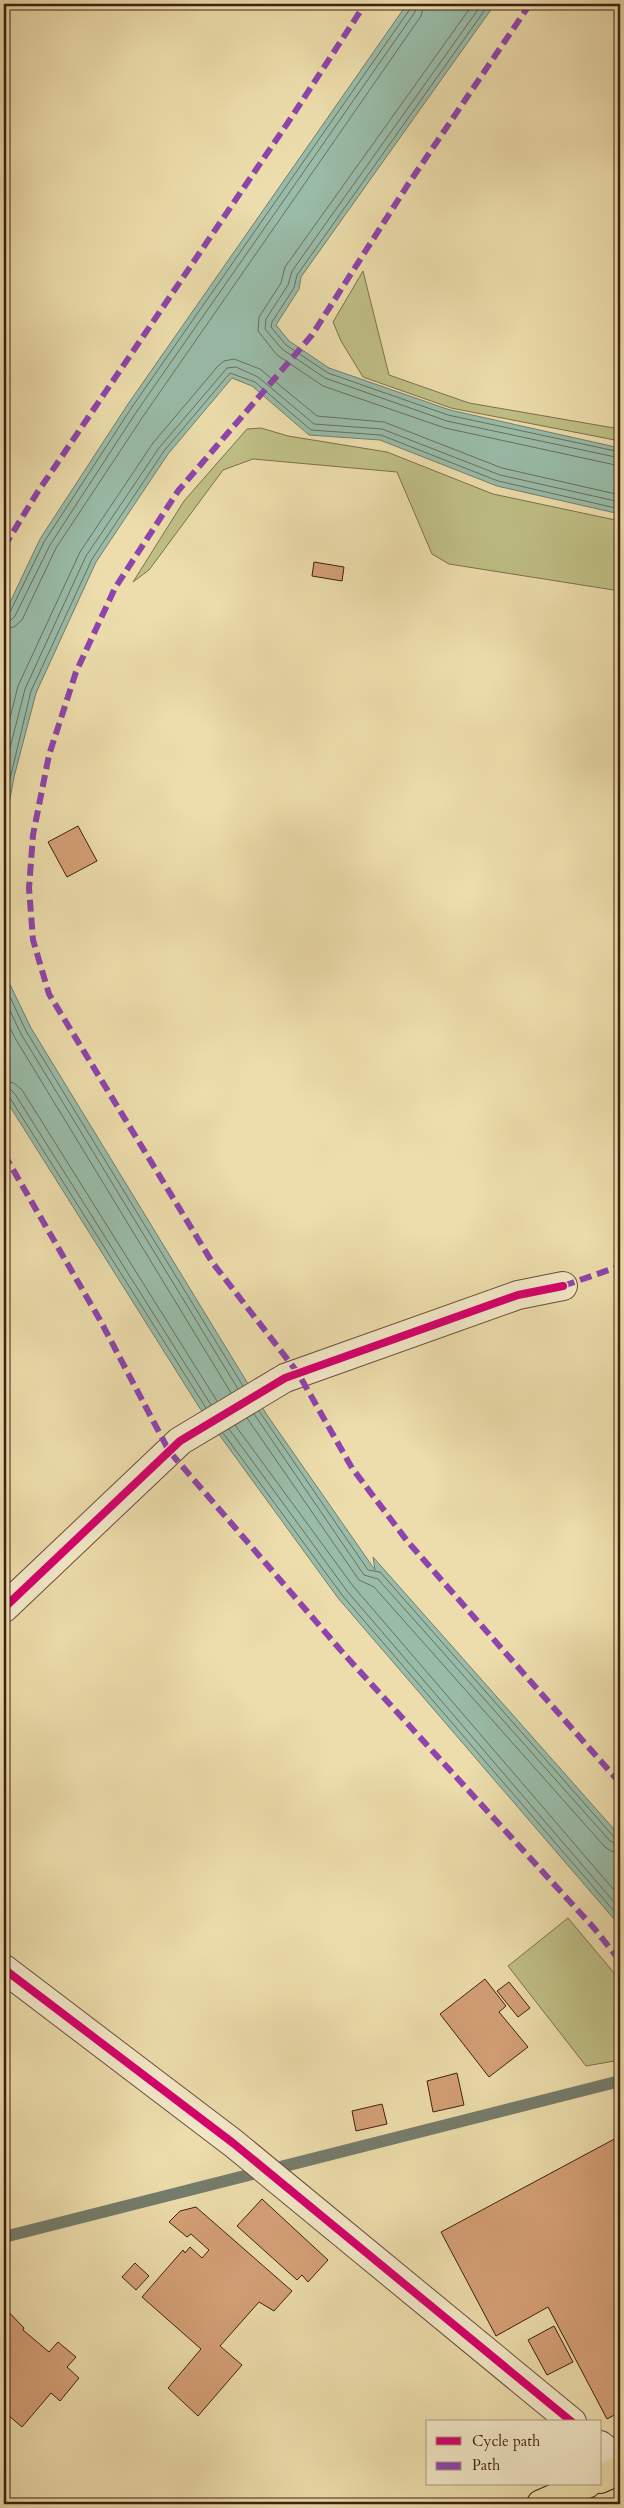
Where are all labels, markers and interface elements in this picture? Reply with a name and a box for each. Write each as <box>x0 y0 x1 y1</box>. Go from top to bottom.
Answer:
legend <box>426 2420 602 2486</box>
text: Cycle path <box>472 2431 541 2451</box>
text: Path <box>472 2455 501 2475</box>

